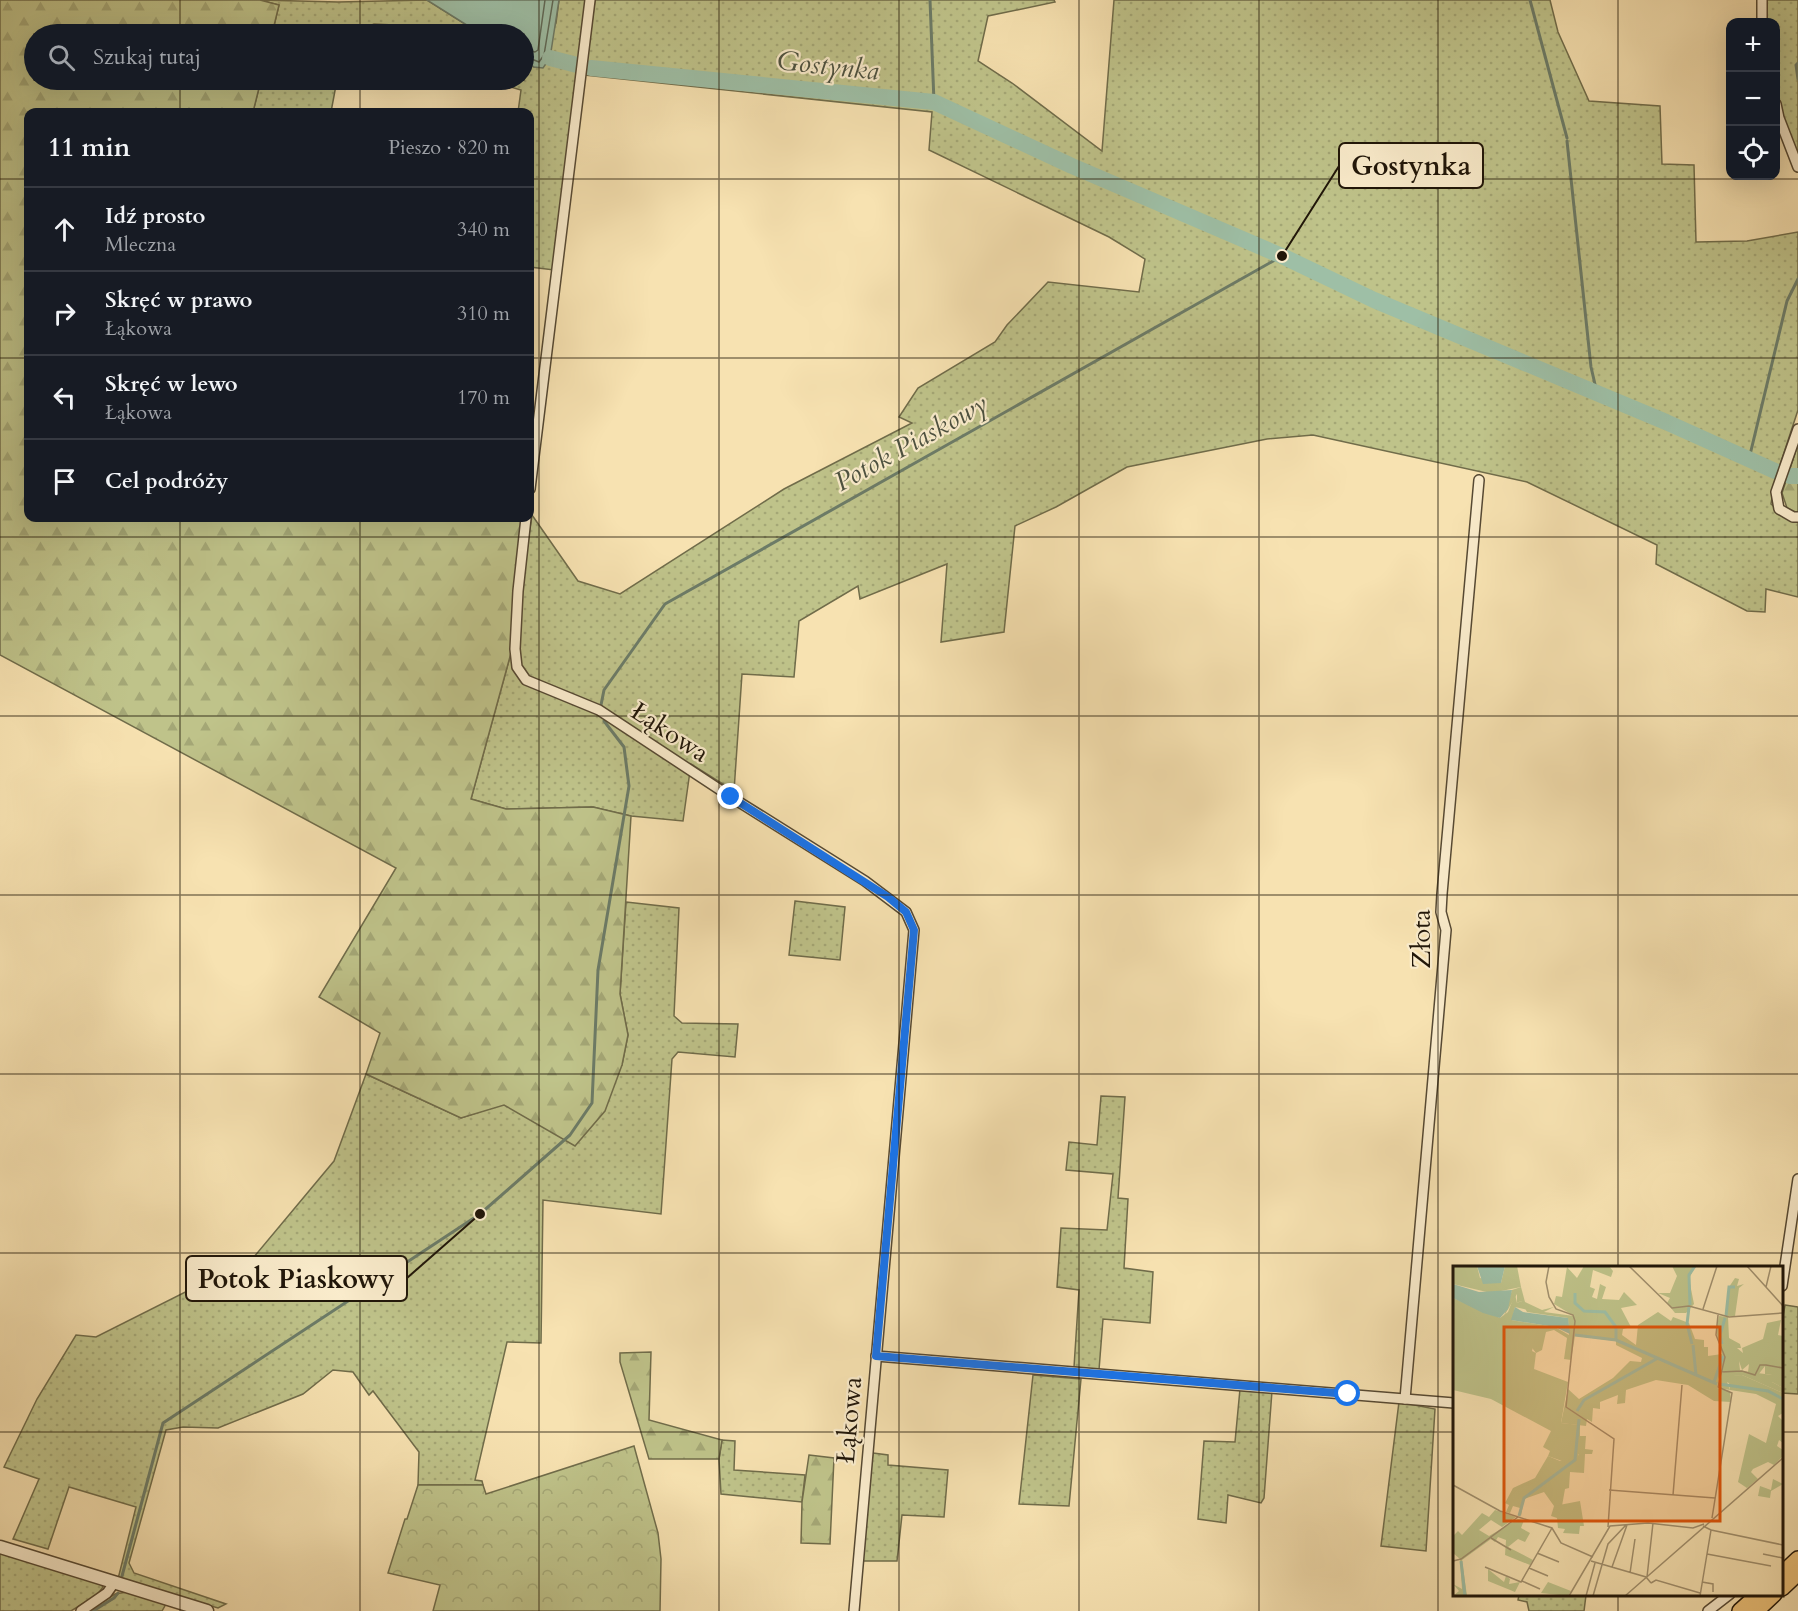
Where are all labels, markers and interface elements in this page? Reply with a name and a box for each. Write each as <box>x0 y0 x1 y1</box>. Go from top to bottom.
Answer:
map controls <box>1726 18 1780 180</box>
button: + <box>1726 18 1780 72</box>
search box <box>24 24 534 90</box>
icon: search <box>45 41 78 74</box>
text: Szukaj tutaj <box>93 42 201 72</box>
water label: Gostynka <box>775 42 881 90</box>
button: − <box>1726 72 1780 126</box>
button: locate <box>1726 126 1780 180</box>
text: 11 min <box>48 130 131 165</box>
text: Pieszo · 820 m <box>388 134 510 161</box>
callout: Gostynka <box>1339 143 1483 188</box>
text: Gostynka <box>1351 148 1472 185</box>
text: Idź prosto <box>105 201 205 231</box>
icon: ahead <box>48 213 81 246</box>
text: 340 m <box>457 216 510 243</box>
text: Mleczna <box>105 231 176 258</box>
text: Skręć w prawo <box>105 285 252 315</box>
icon: right <box>48 297 81 330</box>
text: 310 m <box>457 300 510 327</box>
text: Łąkowa <box>105 315 172 342</box>
text: Skręć w lewo <box>105 369 238 399</box>
icon: left <box>48 381 81 414</box>
text: 170 m <box>457 384 510 411</box>
water label: Potok Piaskowy <box>828 386 994 500</box>
text: Łąkowa <box>105 399 172 426</box>
icon: arrive <box>48 465 81 498</box>
text: Cel podróży <box>105 466 228 496</box>
street label: Łąkowa <box>624 694 716 770</box>
route end <box>717 783 743 809</box>
street label: Złota <box>1404 909 1439 969</box>
callout: Potok Piaskowy <box>186 1256 407 1301</box>
text: Potok Piaskowy <box>197 1261 395 1298</box>
inset map <box>1453 1266 1783 1596</box>
street label: Łąkowa <box>828 1375 870 1465</box>
route start <box>1334 1380 1360 1406</box>

